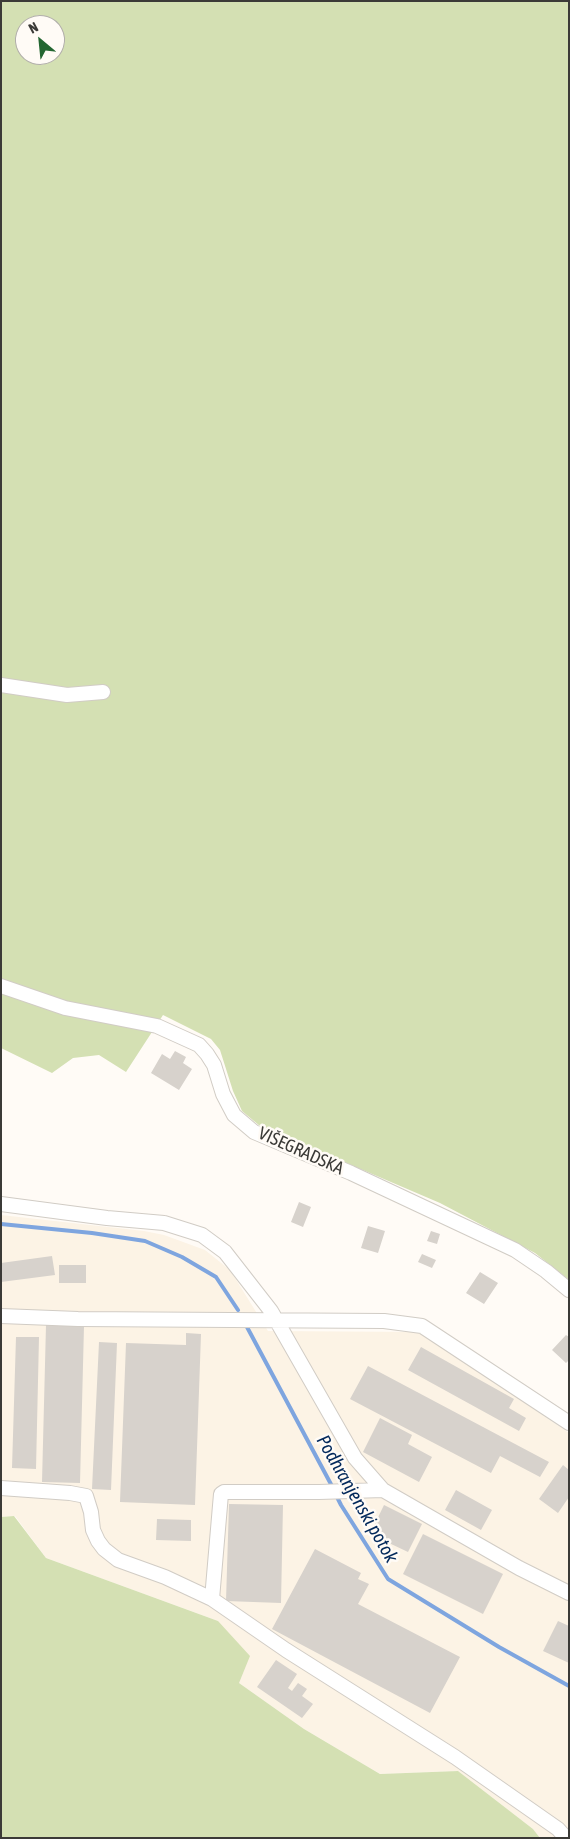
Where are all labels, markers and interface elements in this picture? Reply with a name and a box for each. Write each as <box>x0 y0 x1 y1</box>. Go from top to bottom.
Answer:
north arrow <box>15 15 65 65</box>
text: N <box>26 19 41 37</box>
street label: VIŠEGRADSKA <box>255 1123 347 1179</box>
water label: Podhranjenski potok <box>311 1431 403 1567</box>

